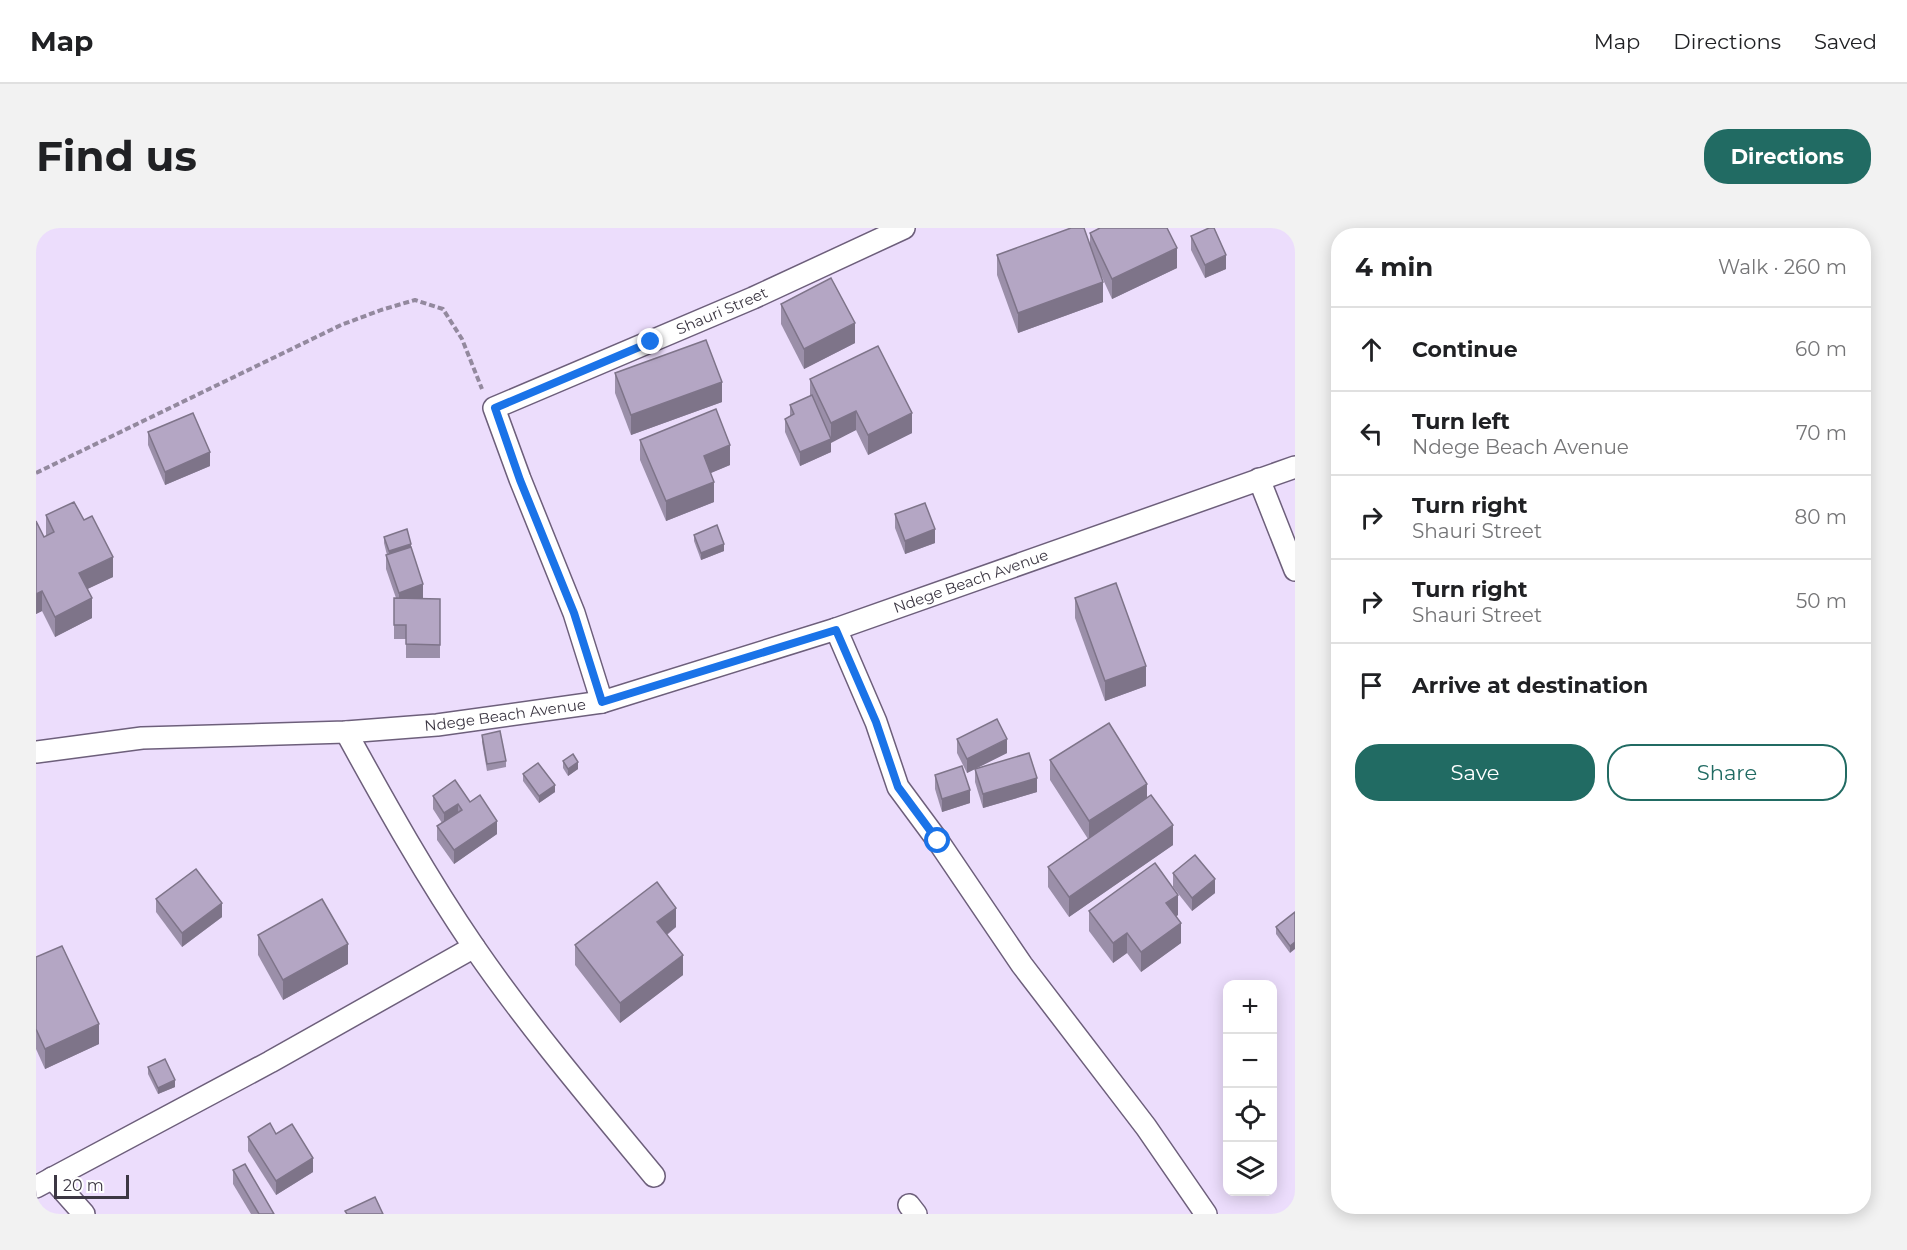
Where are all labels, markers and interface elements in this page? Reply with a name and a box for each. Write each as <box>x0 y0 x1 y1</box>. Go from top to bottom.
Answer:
text: Map <box>30 24 93 58</box>
text: Map <box>1594 29 1640 54</box>
text: Directions <box>1673 29 1781 54</box>
text: Saved <box>1814 29 1877 54</box>
button: Directions <box>1704 129 1871 184</box>
text: Find us <box>36 130 197 182</box>
text: 4 min <box>1355 251 1433 283</box>
text: Walk · 260 m <box>1718 255 1847 279</box>
street label: Shauri Street <box>673 283 770 339</box>
route end <box>637 328 663 354</box>
icon: ahead <box>1355 333 1388 366</box>
text: Continue <box>1412 336 1518 363</box>
text: 60 m <box>1795 337 1847 361</box>
text: Turn left <box>1412 408 1510 435</box>
icon: left <box>1355 417 1388 450</box>
text: 70 m <box>1796 421 1847 445</box>
text: Ndege Beach Avenue <box>1412 435 1629 459</box>
text: Turn right <box>1412 492 1527 519</box>
icon: right <box>1355 501 1388 534</box>
text: 80 m <box>1795 505 1847 529</box>
text: Shauri Street <box>1412 519 1542 543</box>
street label: Ndege Beach Avenue <box>891 545 1051 617</box>
text: Turn right <box>1412 576 1527 603</box>
icon: right <box>1355 585 1388 618</box>
text: 50 m <box>1796 589 1847 613</box>
text: Shauri Street <box>1412 603 1542 627</box>
icon: arrive <box>1355 669 1388 702</box>
text: Arrive at destination <box>1412 672 1648 699</box>
street label: Ndege Beach Avenue <box>424 694 587 735</box>
button: Save <box>1355 744 1595 801</box>
button: Share <box>1607 744 1847 801</box>
route start <box>924 827 950 853</box>
map controls <box>1223 980 1277 1196</box>
button: + <box>1223 980 1277 1034</box>
button: − <box>1223 1034 1277 1088</box>
button: locate <box>1223 1088 1277 1142</box>
button: layers <box>1223 1142 1277 1196</box>
scale bar <box>54 1172 129 1200</box>
text: 20 m <box>63 1176 104 1195</box>

